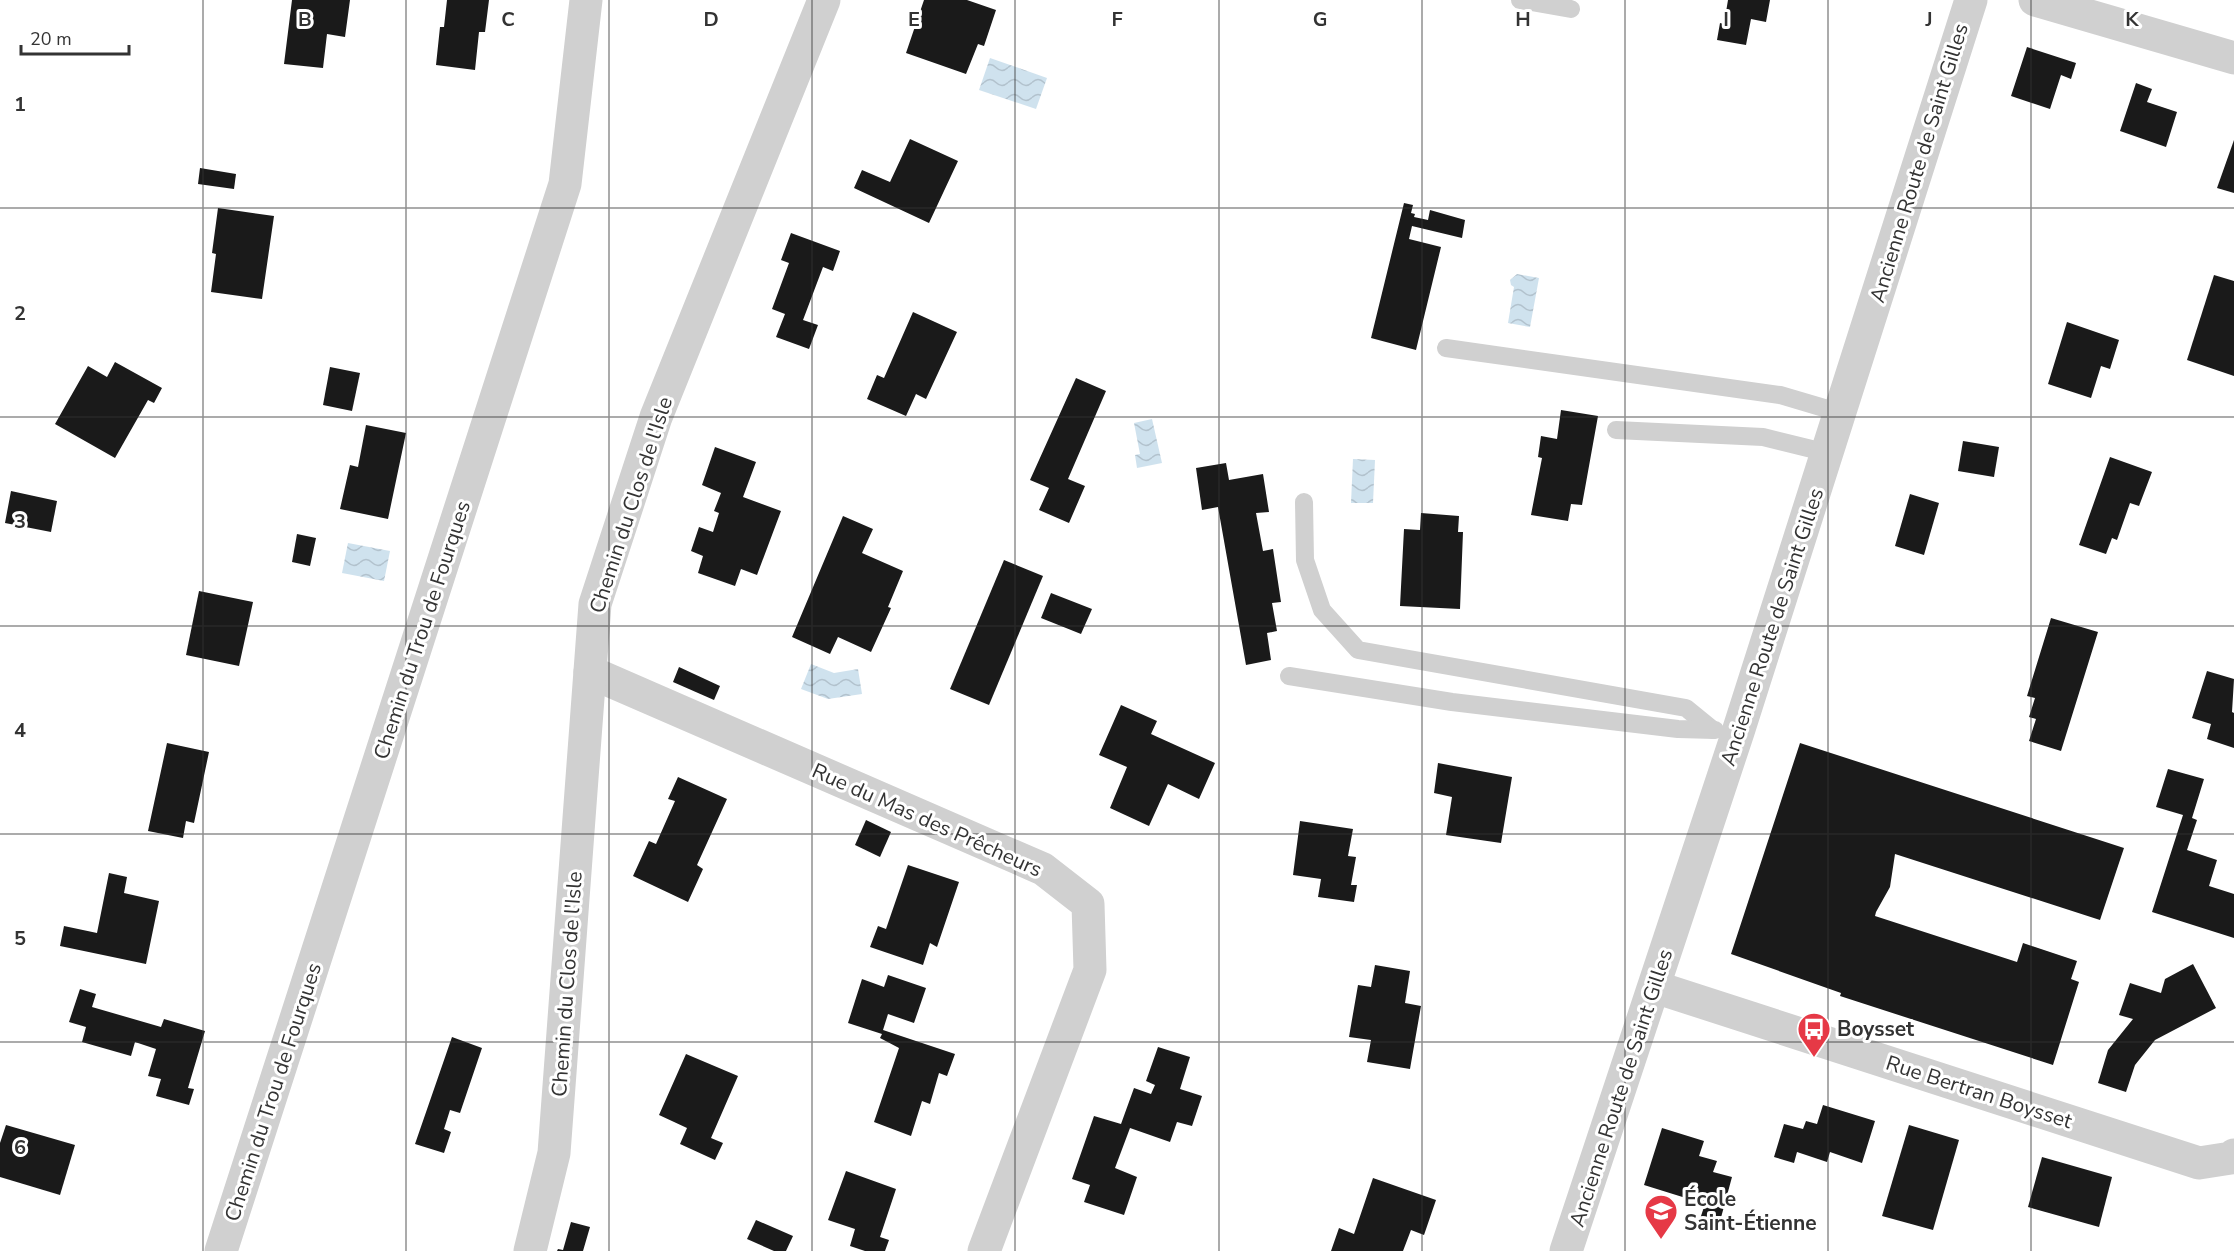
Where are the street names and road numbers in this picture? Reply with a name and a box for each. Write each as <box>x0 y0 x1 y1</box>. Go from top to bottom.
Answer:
street label: Ancienne Route de Saint Gilles <box>1863 20 1975 306</box>
street label: Chemin du Clos de l'Isle <box>583 393 679 617</box>
street label: Ancienne Route de Saint Gilles <box>1714 484 1830 770</box>
street label: Chemin du Trou de Fourques <box>367 497 477 763</box>
street label: Rue du Mas des Prêcheurs <box>808 757 1046 883</box>
street label: Chemin du Clos de l'Isle <box>545 870 589 1098</box>
street label: Ancienne Route de Saint Gilles <box>1563 945 1679 1231</box>
street label: Chemin du Trou de Fourques <box>218 959 328 1225</box>
street label: Rue Bertran Boysset <box>1882 1049 2076 1136</box>

